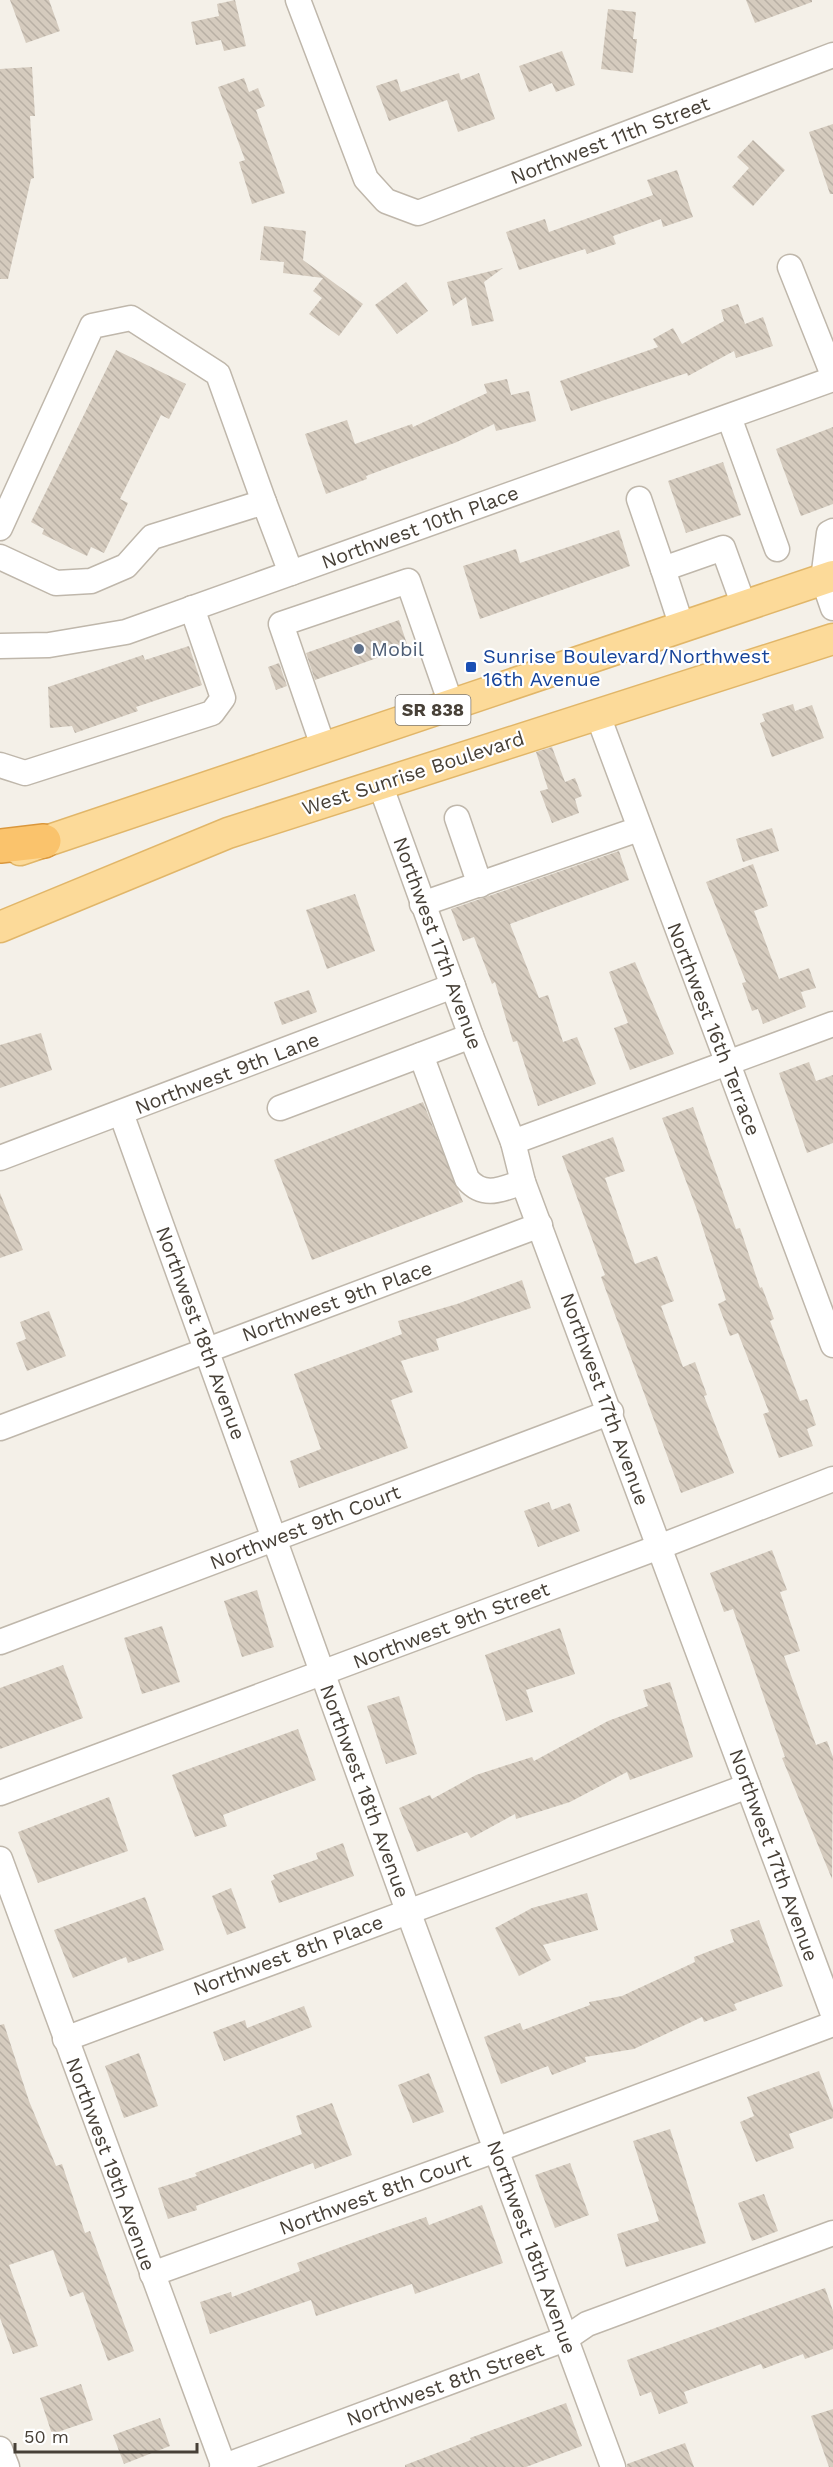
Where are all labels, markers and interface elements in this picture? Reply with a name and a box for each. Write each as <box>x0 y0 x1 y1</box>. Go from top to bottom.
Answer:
street label: Northwest 11th Street <box>507 91 714 189</box>
street label: Northwest 10th Place <box>318 480 522 574</box>
place label: Mobil <box>371 637 424 661</box>
marker: Mobil <box>352 642 366 656</box>
place label: Sunrise Boulevard/Northwest 16th Avenue <box>483 644 770 691</box>
marker: Sunrise Boulevard/Northwest 16th Avenue <box>464 660 478 674</box>
road number: SR 838 <box>396 695 470 725</box>
street label: West Sunrise Boulevard <box>299 726 527 820</box>
street label: Northwest 17th Avenue <box>388 833 488 1053</box>
street label: Northwest 16th Terrace <box>662 919 766 1139</box>
street label: Northwest 9th Lane <box>131 1027 323 1119</box>
street label: Northwest 18th Avenue <box>151 1223 251 1443</box>
street label: Northwest 9th Place <box>239 1255 435 1347</box>
street label: Northwest 17th Avenue <box>555 1289 655 1509</box>
street label: Northwest 9th Court <box>206 1479 404 1574</box>
street label: Northwest 9th Street <box>349 1576 553 1674</box>
street label: Northwest 18th Avenue <box>315 1681 415 1901</box>
street label: Northwest 17th Avenue <box>724 1745 824 1965</box>
street label: Northwest 8th Place <box>190 1909 386 2001</box>
street label: Northwest 19th Avenue <box>61 2054 161 2274</box>
street label: Northwest 18th Avenue <box>482 2137 582 2357</box>
street label: Northwest 8th Court <box>276 2148 475 2240</box>
street label: Northwest 8th Street <box>343 2337 548 2431</box>
scale bar <box>15 2416 196 2454</box>
text: 50 m <box>24 2426 69 2447</box>

